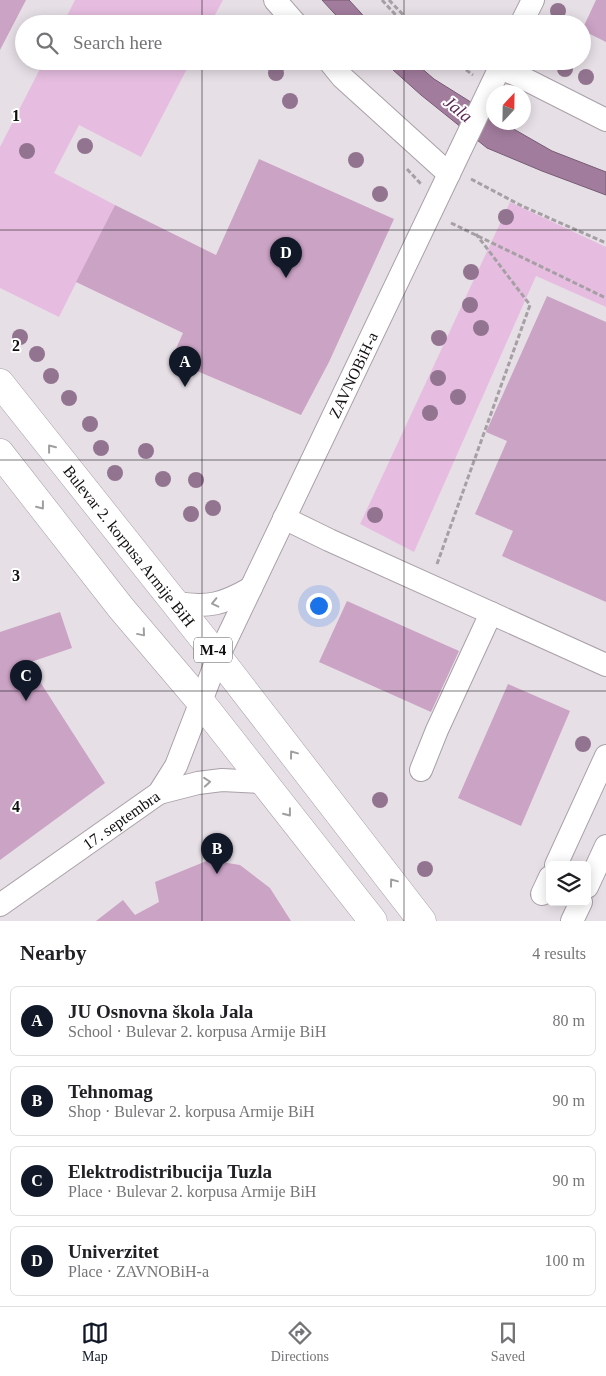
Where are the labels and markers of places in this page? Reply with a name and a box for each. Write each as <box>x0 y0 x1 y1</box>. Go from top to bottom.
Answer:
pin: D <box>270 237 302 278</box>
pin: A <box>169 346 201 387</box>
pin: C <box>10 660 42 701</box>
pin: B <box>201 833 233 874</box>

